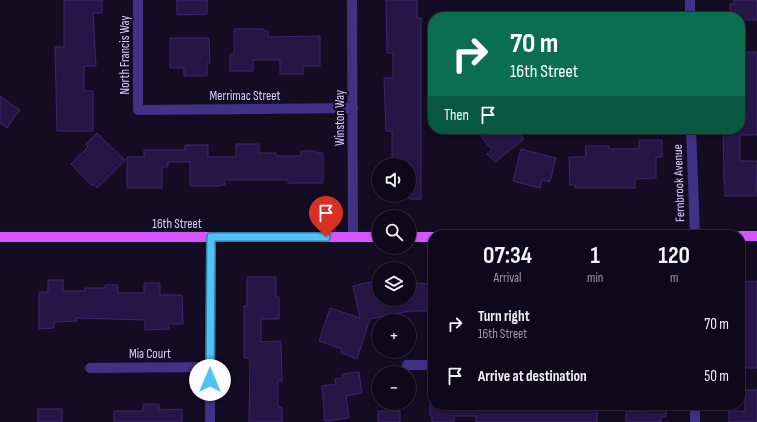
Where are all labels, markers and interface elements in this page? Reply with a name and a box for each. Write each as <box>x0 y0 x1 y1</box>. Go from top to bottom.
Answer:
street label: North Francis Way <box>117 16 133 94</box>
text: 70 m <box>510 27 558 60</box>
icon: right <box>444 28 496 80</box>
text: 16th Street <box>510 61 578 82</box>
street label: Merrimac Street <box>210 88 280 104</box>
street label: Winston Way <box>332 90 348 146</box>
icon: arrive <box>477 104 499 126</box>
text: Then <box>444 106 469 125</box>
street label: Fernbrook Avenue <box>670 144 688 222</box>
map controls <box>372 158 416 410</box>
button: sound <box>372 158 416 202</box>
pin <box>309 196 343 237</box>
icon: arrive <box>315 202 337 224</box>
button: search <box>372 210 416 254</box>
street label: 16th Street <box>152 216 202 232</box>
text: 07:34 <box>483 241 532 270</box>
text: 1 <box>590 241 600 270</box>
text: 120 <box>658 241 690 270</box>
button: layers <box>372 262 416 306</box>
text: Arrival <box>494 270 521 286</box>
text: min <box>587 270 603 286</box>
text: m <box>670 270 678 286</box>
text: Turn right <box>478 307 530 326</box>
icon: right <box>444 313 466 335</box>
button: + <box>372 314 416 358</box>
text: 70 m <box>704 315 729 334</box>
text: 16th Street <box>478 326 527 342</box>
street label: Mia Court <box>129 346 171 362</box>
position arrow <box>189 359 231 401</box>
icon: arrive <box>444 365 466 387</box>
button: − <box>372 366 416 410</box>
text: Arrive at destination <box>478 367 587 386</box>
text: 50 m <box>704 367 729 386</box>

